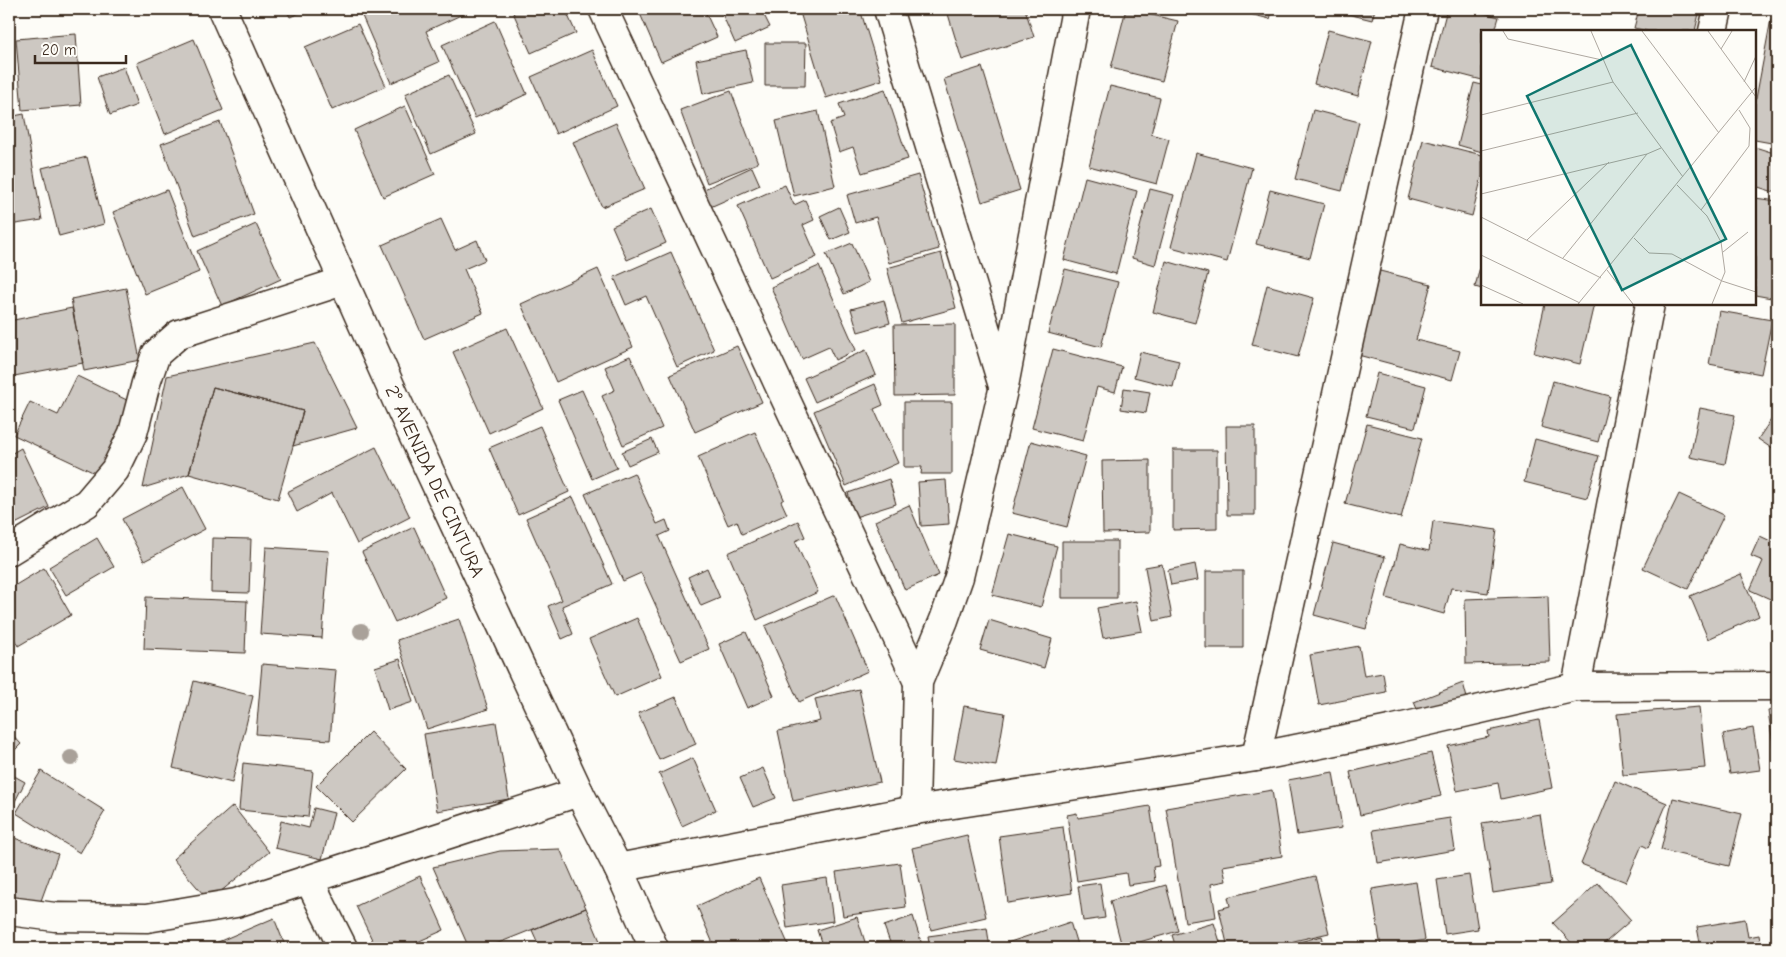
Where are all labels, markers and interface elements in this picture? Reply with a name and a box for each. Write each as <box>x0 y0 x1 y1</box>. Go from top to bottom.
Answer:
inset map <box>1481 30 1756 305</box>
scale bar <box>35 32 126 64</box>
text: 20 m <box>42 41 76 59</box>
street label: 2° AVENIDA DE CINTURA <box>381 382 489 581</box>

